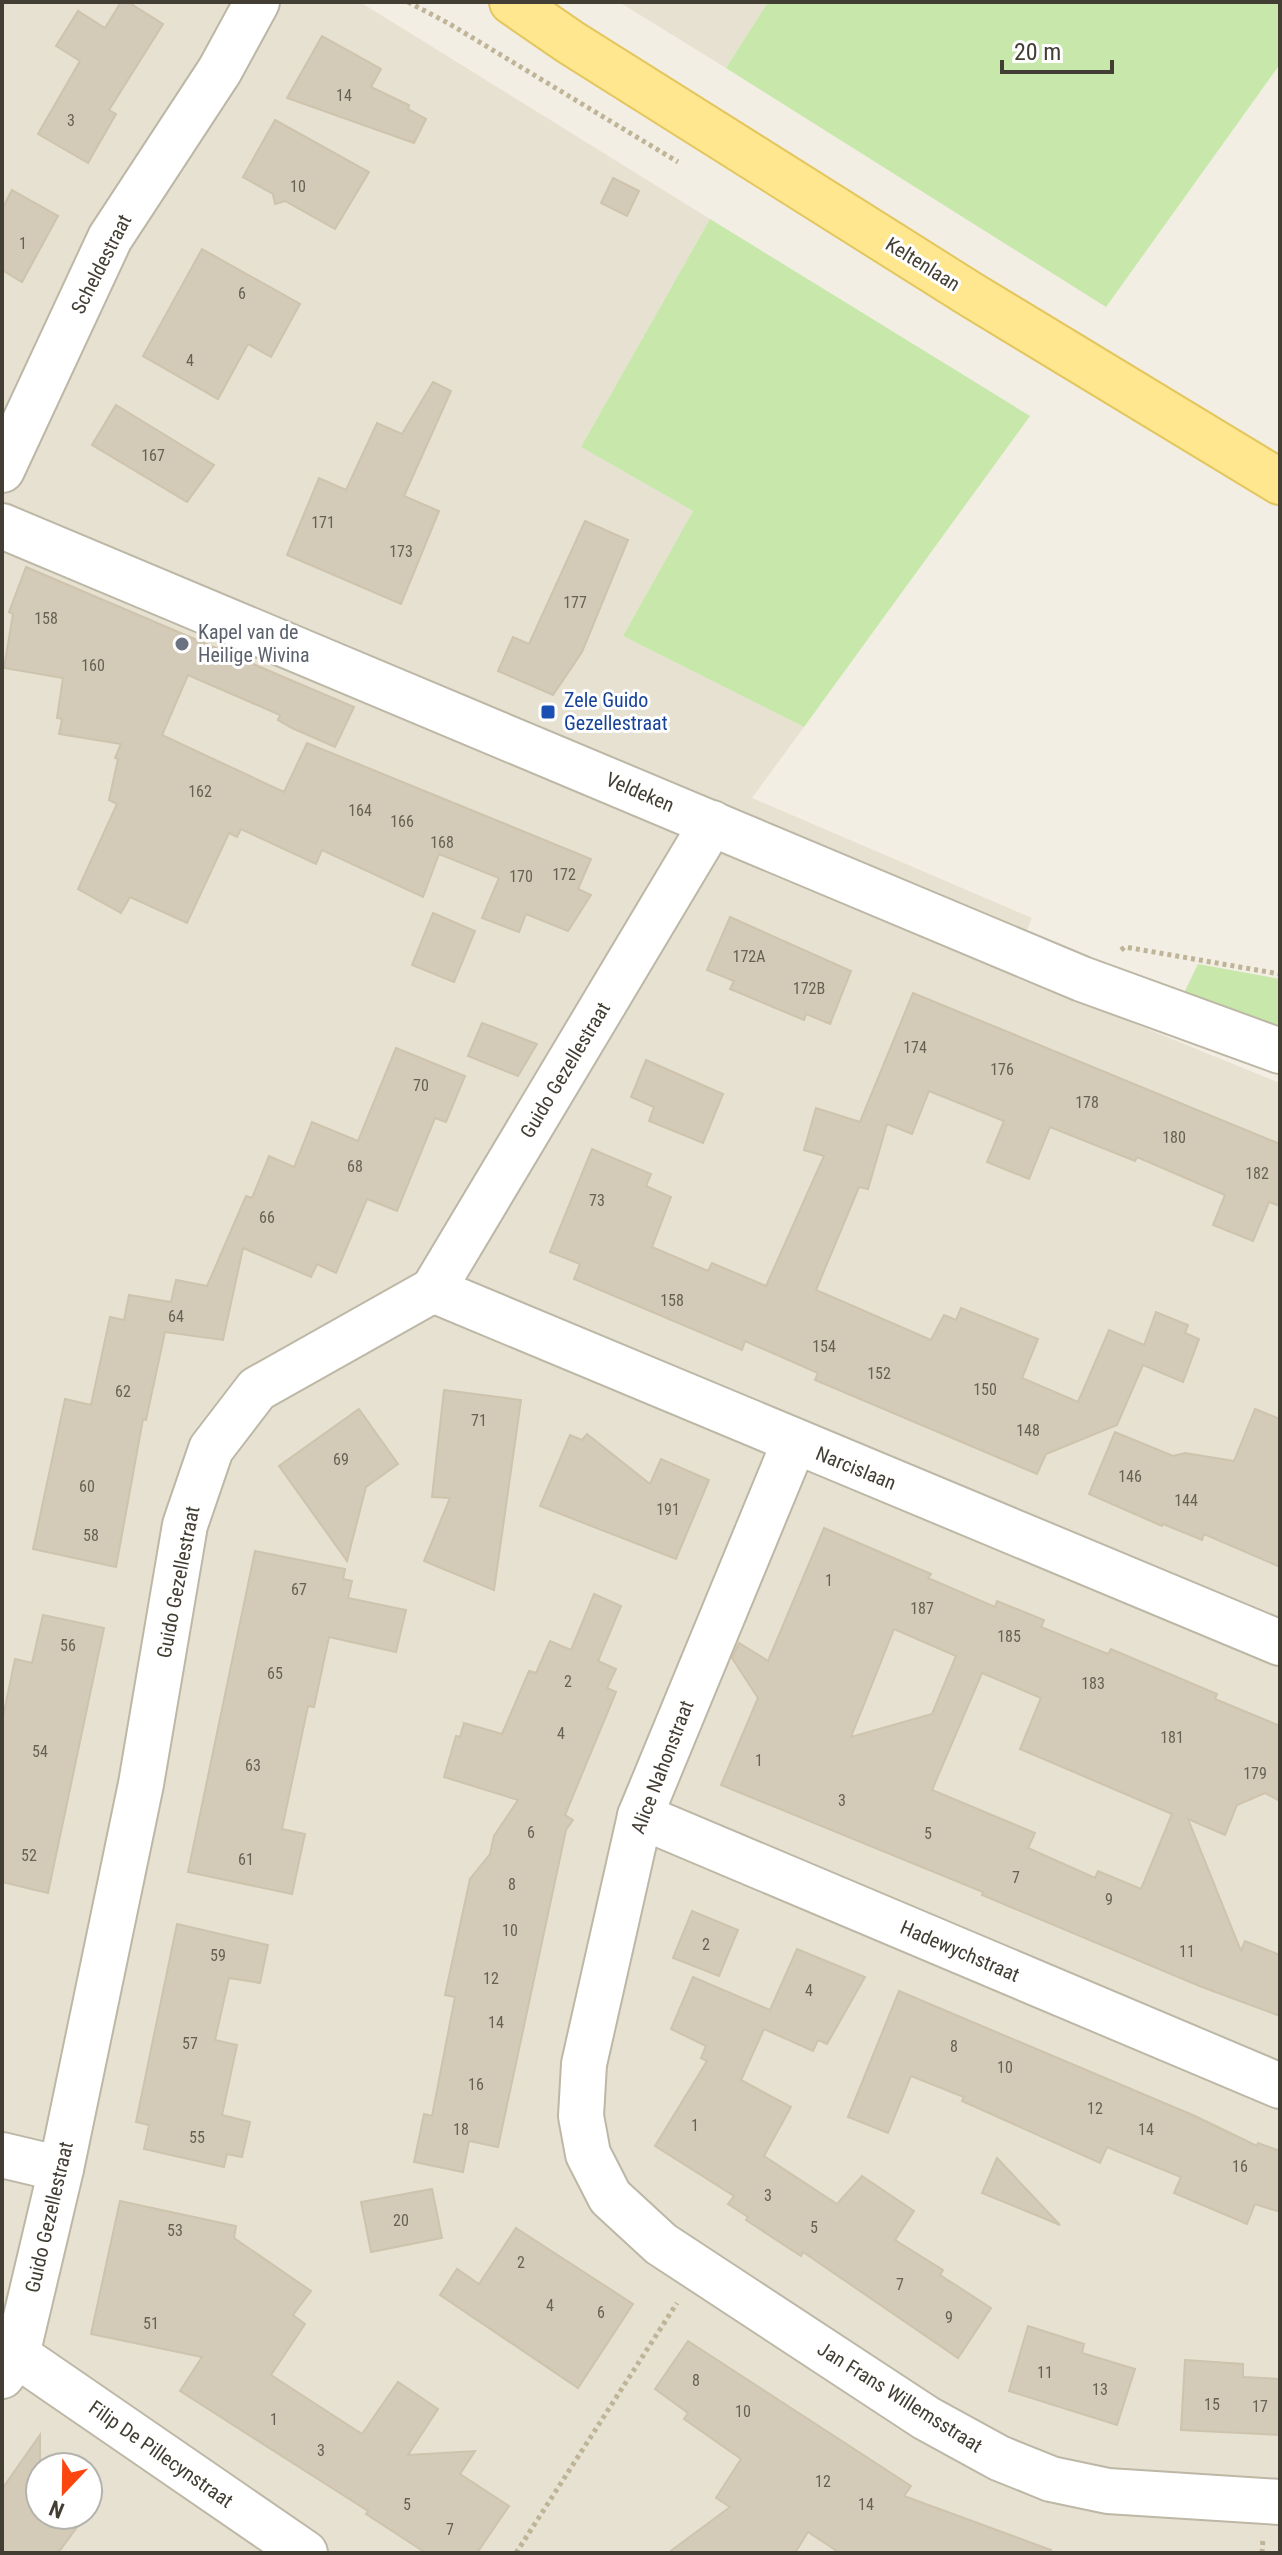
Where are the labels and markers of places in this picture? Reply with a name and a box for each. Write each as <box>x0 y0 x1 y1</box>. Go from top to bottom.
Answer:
place label: Kapel van de Heilige Wivina <box>198 620 310 667</box>
marker: Kapel van de Heilige Wivina <box>173 635 191 653</box>
place label: Zele Guido Gezellestraat <box>564 688 668 735</box>
marker: Zele Guido Gezellestraat <box>539 703 557 721</box>

